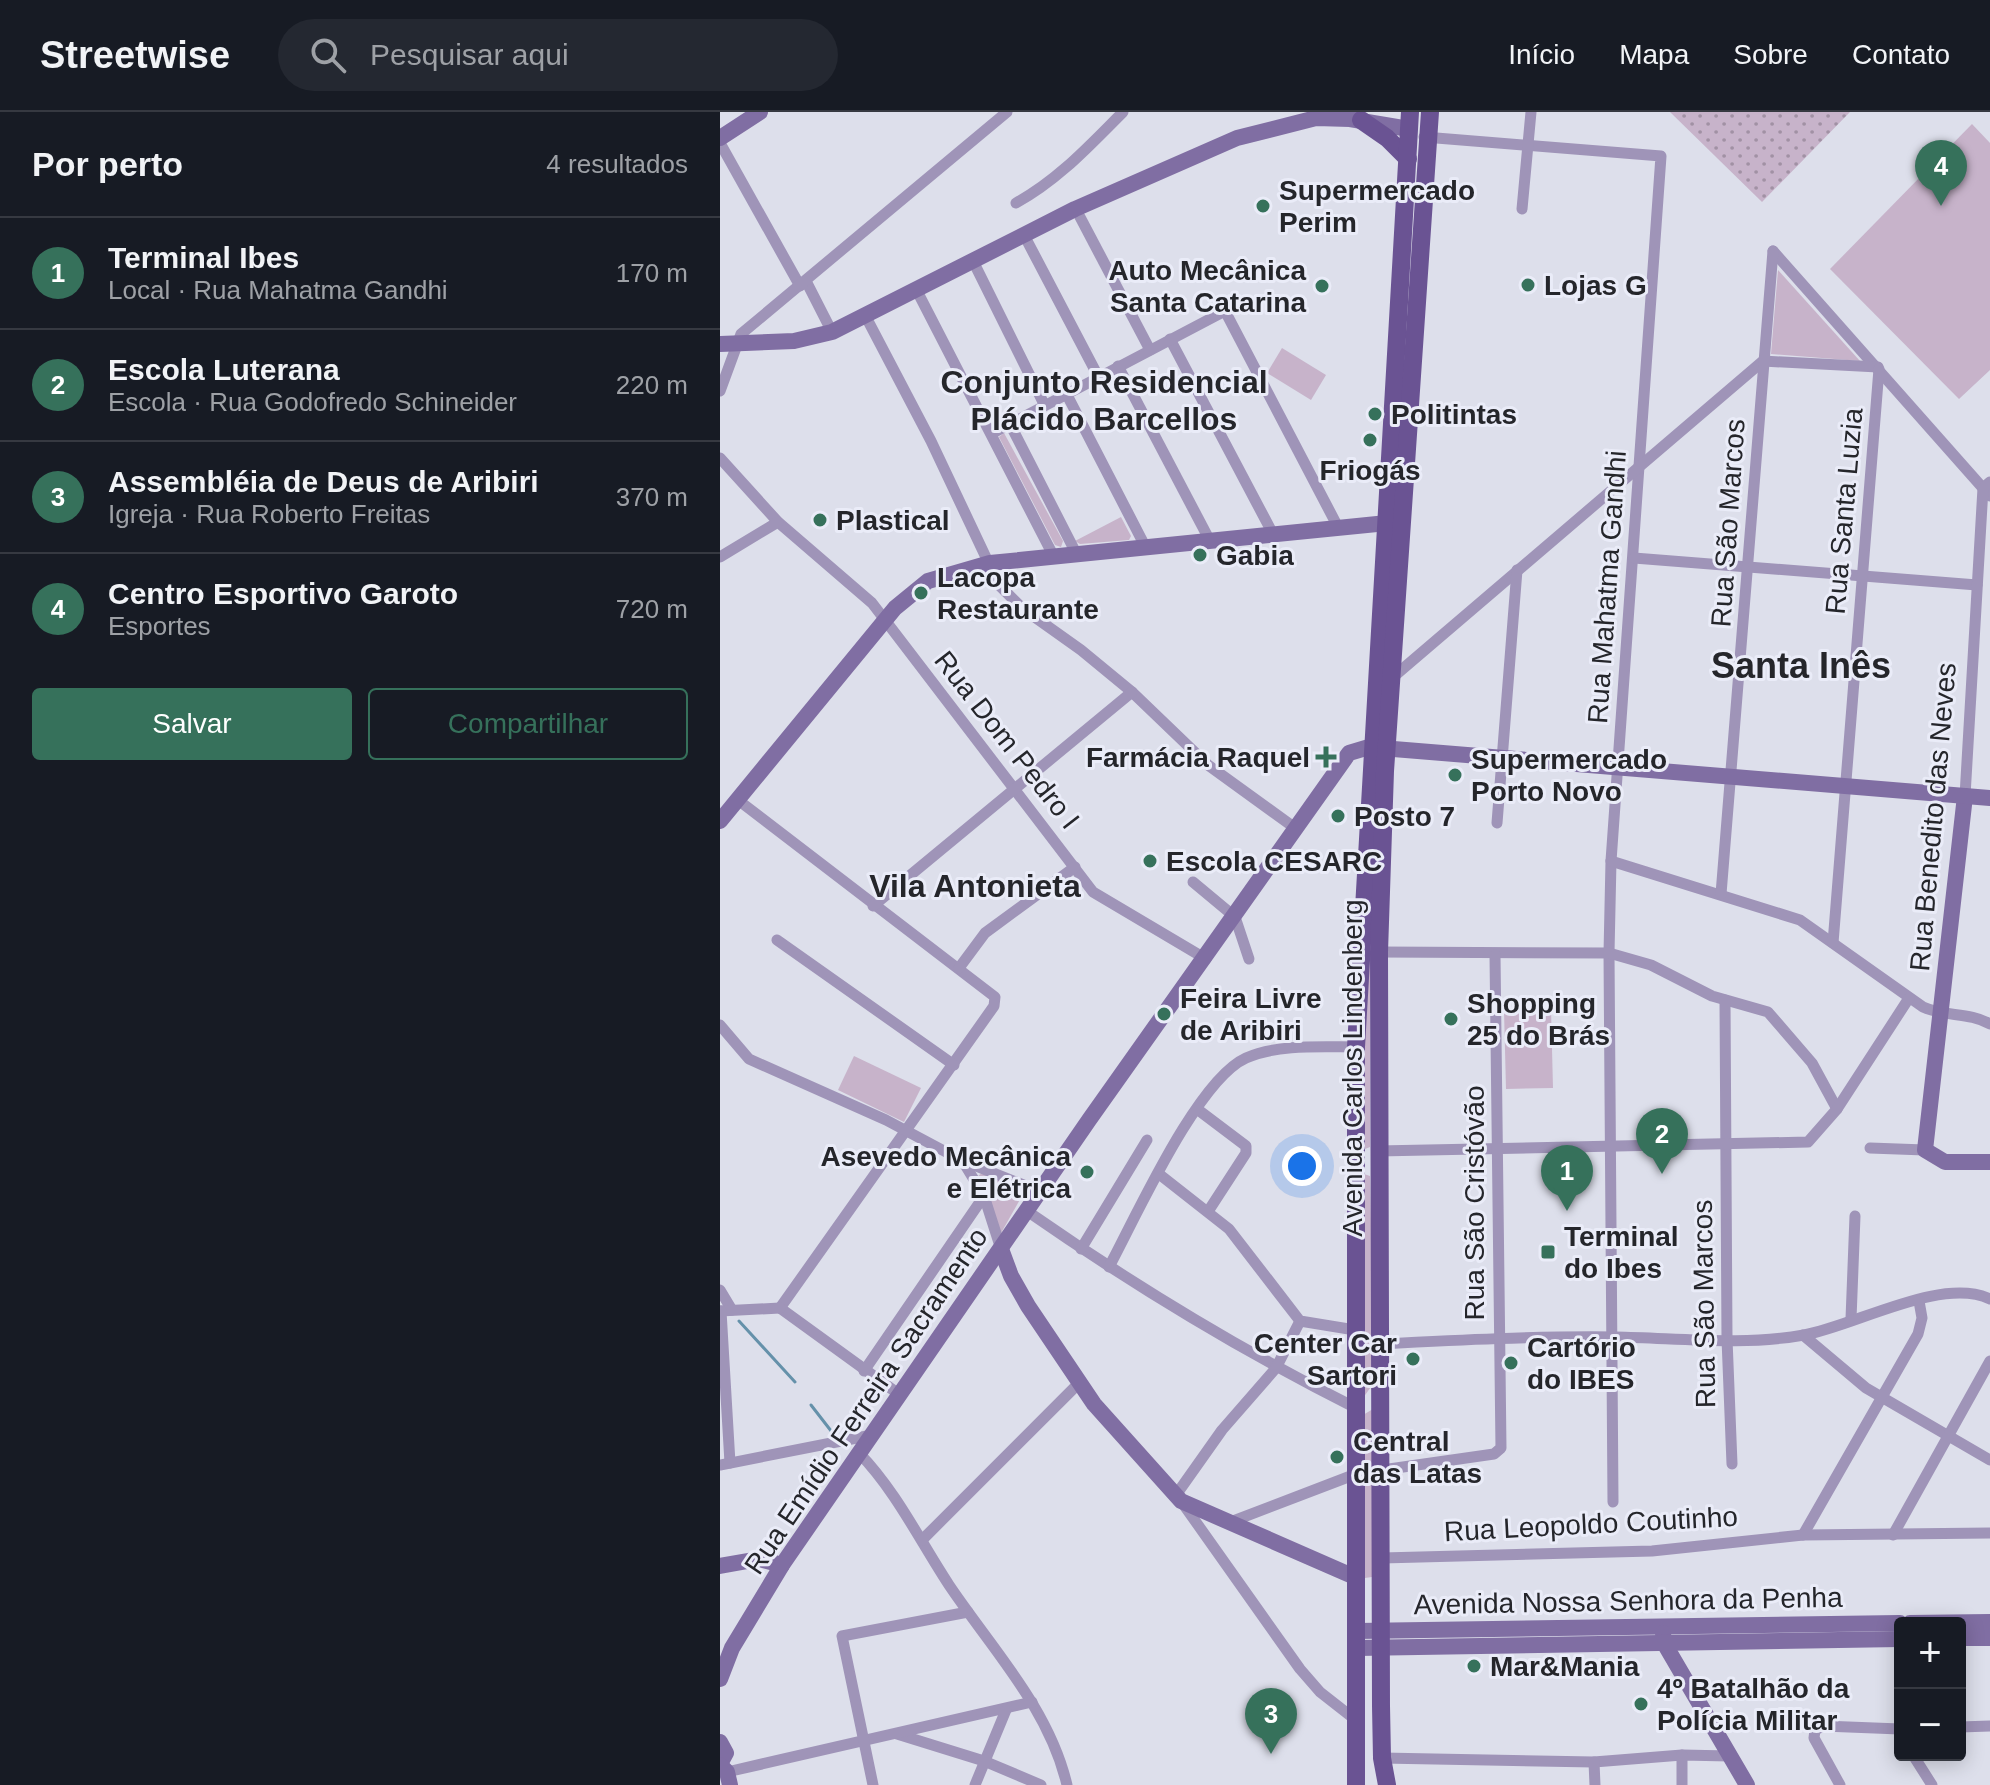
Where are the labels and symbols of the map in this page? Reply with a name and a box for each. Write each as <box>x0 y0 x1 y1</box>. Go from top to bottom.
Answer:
pin: 4 <box>1915 140 1967 206</box>
place label: Supermercado Perim <box>1279 175 1475 238</box>
marker: Supermercado Perim <box>1254 197 1272 215</box>
place label: Auto Mecânica Santa Catarina <box>1108 255 1306 318</box>
place label: Lojas G <box>1544 270 1647 301</box>
marker: Lojas G <box>1519 276 1537 294</box>
marker: Auto Mecânica Santa Catarina <box>1313 277 1331 295</box>
district label: Conjunto Residencial Plácido Barcellos <box>940 364 1268 437</box>
place label: Politintas <box>1391 399 1517 430</box>
marker: Politintas <box>1366 405 1384 423</box>
street label: Rua Santa Luzia <box>1820 406 1868 615</box>
street label: Rua São Marcos <box>1705 418 1751 628</box>
marker: Friogás <box>1361 431 1379 449</box>
street label: Rua Mahatma Gandhi <box>1582 449 1632 725</box>
place label: Friogás <box>1319 455 1421 486</box>
place label: Plastical <box>836 505 950 536</box>
marker: Plastical <box>811 511 829 529</box>
place label: Gabia <box>1216 540 1294 571</box>
marker: Gabia <box>1191 546 1209 564</box>
place label: Lacopa Restaurante <box>937 562 1099 625</box>
marker: Lacopa Restaurante <box>912 584 930 602</box>
street label: Rua Dom Pedro I <box>928 645 1086 835</box>
district label: Santa Inês <box>1711 645 1891 686</box>
street label: Rua Benedito das Neves <box>1904 661 1962 973</box>
place label: Farmácia Raquel <box>1086 742 1310 773</box>
place label: Supermercado Porto Novo <box>1471 744 1667 807</box>
marker: Farmácia Raquel <box>1317 748 1335 766</box>
marker: Supermercado Porto Novo <box>1446 766 1464 784</box>
place label: Posto 7 <box>1354 801 1455 832</box>
marker: Posto 7 <box>1329 807 1347 825</box>
place label: Escola CESARC <box>1166 846 1382 877</box>
marker: Escola CESARC <box>1141 852 1159 870</box>
district label: Vila Antonieta <box>869 868 1081 904</box>
street label: Avenida Carlos Lindenberg <box>1337 899 1368 1237</box>
place label: Feira Livre de Aribiri <box>1180 983 1322 1046</box>
place label: Shopping 25 do Brás <box>1467 988 1610 1051</box>
marker: Feira Livre de Aribiri <box>1155 1005 1173 1023</box>
marker: Shopping 25 do Brás <box>1442 1010 1460 1028</box>
street label: Rua São Cristóvão <box>1459 1085 1490 1321</box>
pin: 2 <box>1636 1108 1688 1174</box>
place label: Asevedo Mecânica e Elétrica <box>820 1141 1071 1204</box>
pin: 1 <box>1541 1145 1593 1211</box>
your location <box>1282 1146 1322 1186</box>
marker: Asevedo Mecânica e Elétrica <box>1078 1163 1096 1181</box>
street label: Rua São Marcos <box>1687 1199 1721 1409</box>
place label: Terminal do Ibes <box>1564 1221 1679 1284</box>
street label: Rua Emídio Ferreira Sacramento <box>738 1222 994 1580</box>
marker: Terminal do Ibes <box>1539 1243 1557 1261</box>
place label: Center Car Sartori <box>1254 1328 1397 1391</box>
place label: Cartório do IBES <box>1527 1332 1636 1395</box>
marker: Center Car Sartori <box>1404 1350 1422 1368</box>
marker: Cartório do IBES <box>1502 1354 1520 1372</box>
place label: Central das Latas <box>1353 1426 1482 1489</box>
marker: Central das Latas <box>1328 1448 1346 1466</box>
street label: Rua Leopoldo Coutinho <box>1443 1501 1739 1547</box>
street label: Avenida Nossa Senhora da Penha <box>1413 1582 1843 1620</box>
place label: Mar&Mania <box>1490 1651 1640 1682</box>
marker: Mar&Mania <box>1465 1657 1483 1675</box>
place label: 4º Batalhão da Polícia Militar <box>1657 1673 1850 1736</box>
pin: 3 <box>1245 1688 1297 1754</box>
marker: 4º Batalhão da Polícia Militar <box>1632 1695 1650 1713</box>

